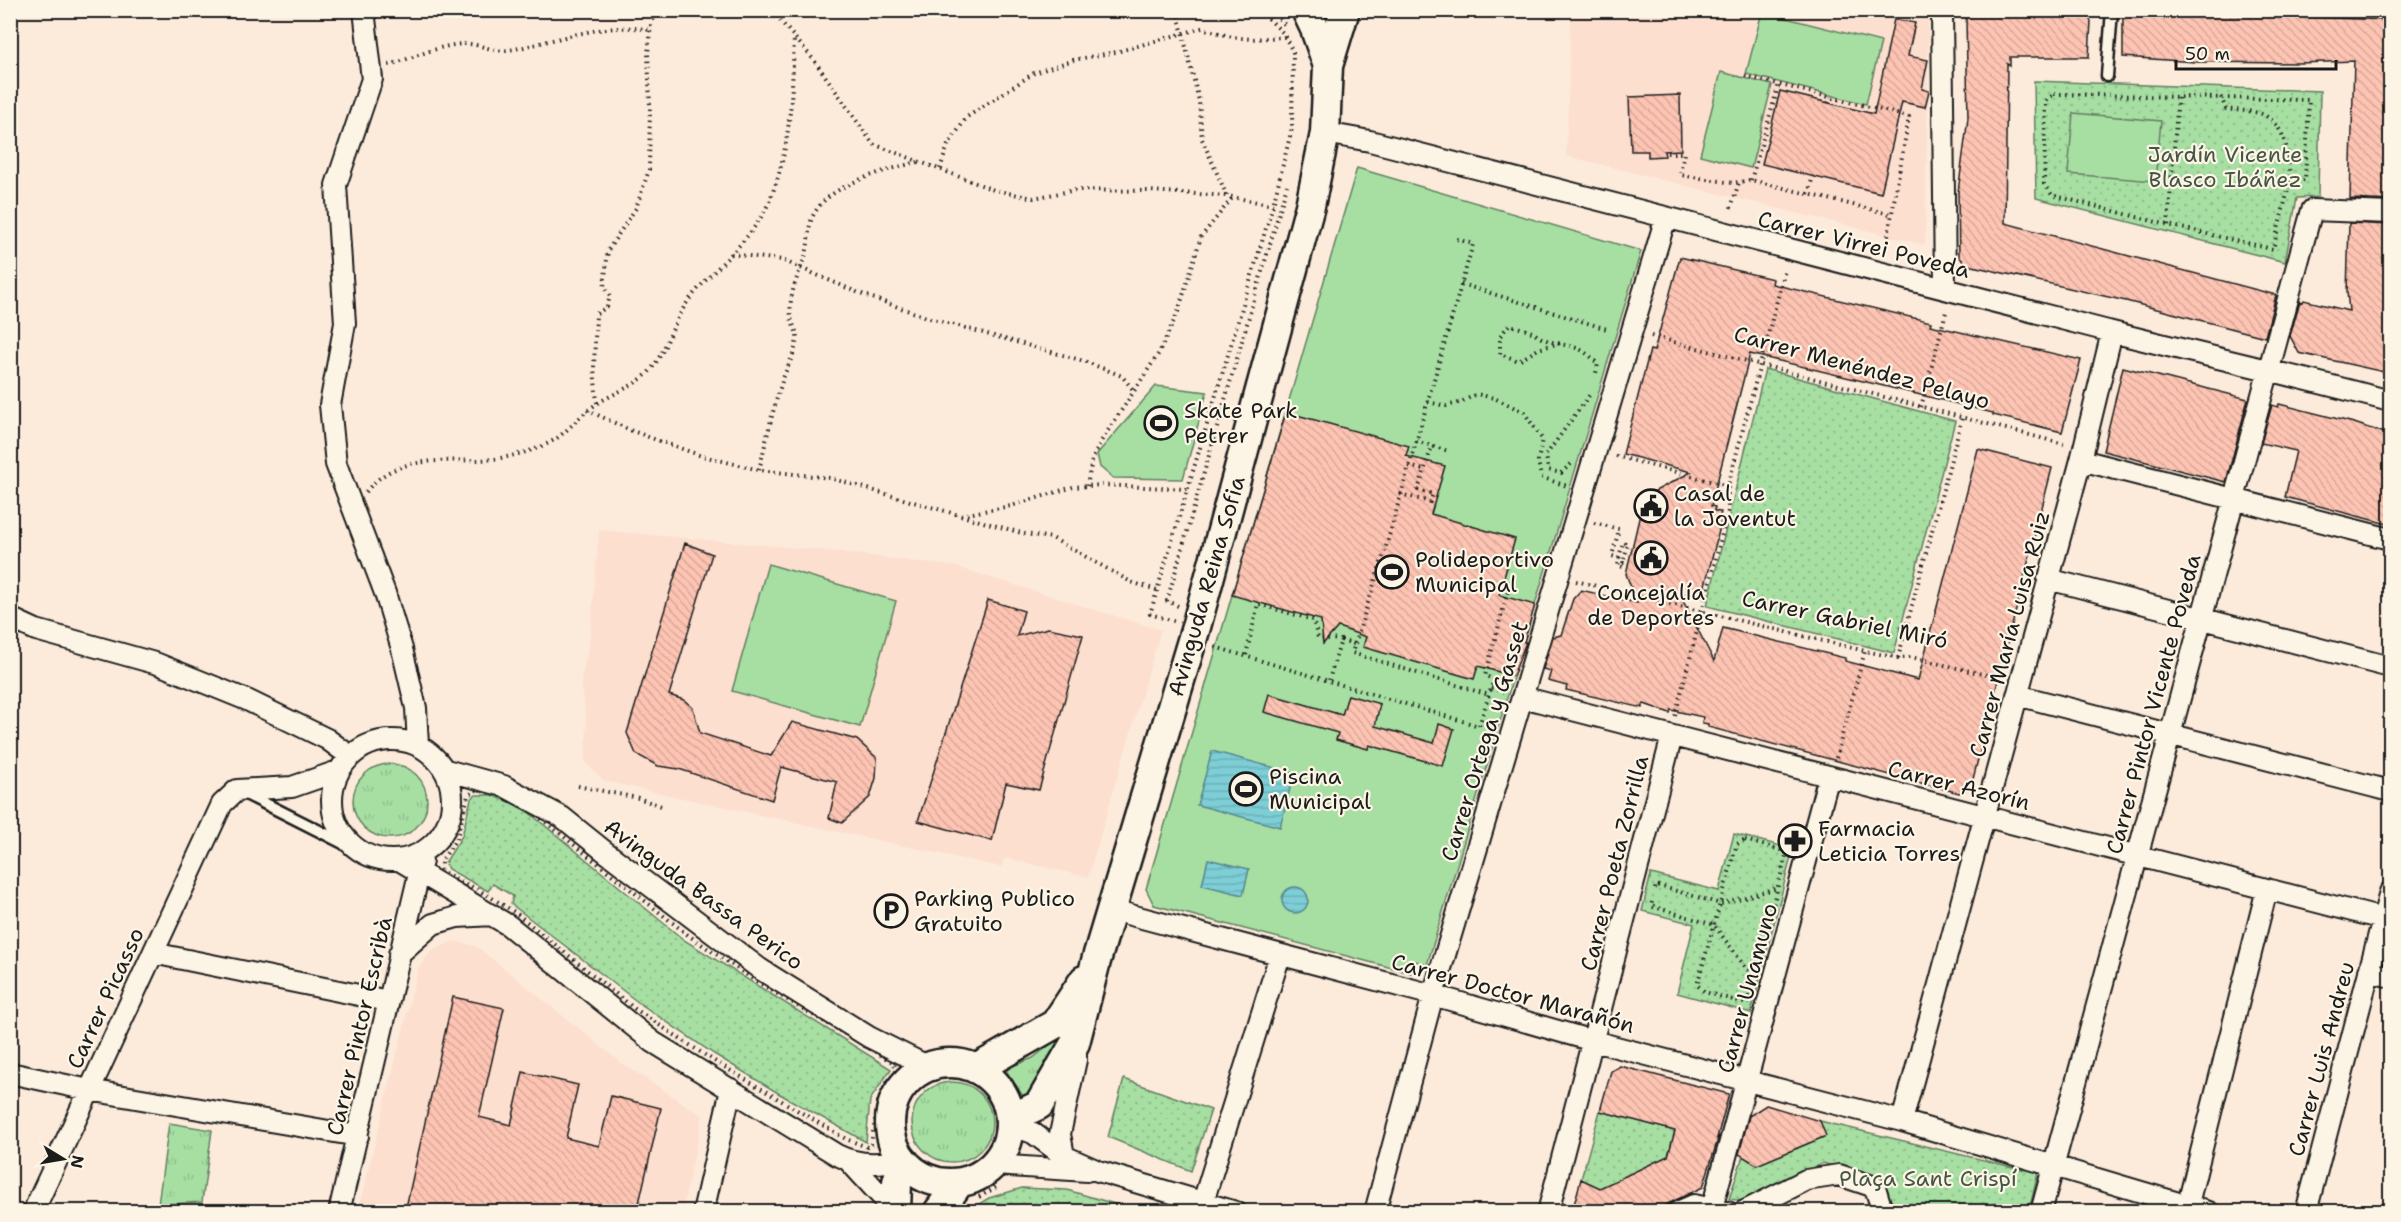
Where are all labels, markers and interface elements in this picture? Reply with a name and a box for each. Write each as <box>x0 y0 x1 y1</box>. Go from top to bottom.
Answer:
scale bar <box>2176 33 2336 71</box>
text: 50 m <box>2185 42 2230 66</box>
park label: Jardín Vicente Blasco Ibáñez <box>2148 140 2302 194</box>
street label: Carrer Virrei Poveda <box>1755 204 1973 285</box>
street label: Carrer Menéndez Pelayo <box>1731 319 1993 416</box>
place label: Skate Park Petrer <box>1184 396 1298 450</box>
sports icon: Skate Park Petrer <box>1143 405 1179 441</box>
street label: Avinguda Reina Sofia <box>1161 472 1252 700</box>
place label: Casal de la Joventut <box>1674 479 1796 533</box>
public building icon: Casal de la Joventut <box>1633 488 1669 524</box>
street label: Carrer María Luisa Ruiz <box>1963 508 2056 761</box>
public building icon: Concejalía de Deportes <box>1633 540 1669 576</box>
place label: Polideportivo Municipal <box>1415 545 1554 599</box>
street label: Carrer Pintor Vicente Poveda <box>2099 551 2208 857</box>
sports icon: Polideportivo Municipal <box>1374 554 1410 590</box>
place label: Concejalía de Deportes <box>1587 578 1715 632</box>
street label: Carrer Gabriel Miró <box>1739 583 1951 655</box>
street label: Carrer Ortega y Gasset <box>1434 617 1535 865</box>
street label: Carrer Poeta Zorrilla <box>1574 752 1655 974</box>
street label: Carrer Azorín <box>1885 754 2033 817</box>
place label: Piscina Municipal <box>1269 762 1371 816</box>
sports icon: Piscina Municipal <box>1228 771 1264 807</box>
street label: Avinguda Bassa Perico <box>598 812 809 977</box>
place label: Farmacia Leticia Torres <box>1818 814 1960 868</box>
pharmacy icon: Farmacia Leticia Torres <box>1777 823 1813 859</box>
place label: Parking Publico Gratuito <box>914 884 1075 938</box>
parking icon: Parking Publico Gratuito <box>873 893 909 929</box>
street label: Carrer Unamuno <box>1711 900 1784 1076</box>
street label: Carrer Pintor Escribà <box>320 914 399 1138</box>
street label: Carrer Picasso <box>60 923 151 1073</box>
street label: Carrer Doctor Marañón <box>1388 947 1638 1040</box>
street label: Carrer Luis Andreu <box>2282 959 2361 1160</box>
north arrow <box>33 1129 93 1189</box>
text: N <box>66 1154 89 1170</box>
park label: Plaça Sant Crispí <box>1839 1164 2017 1193</box>

